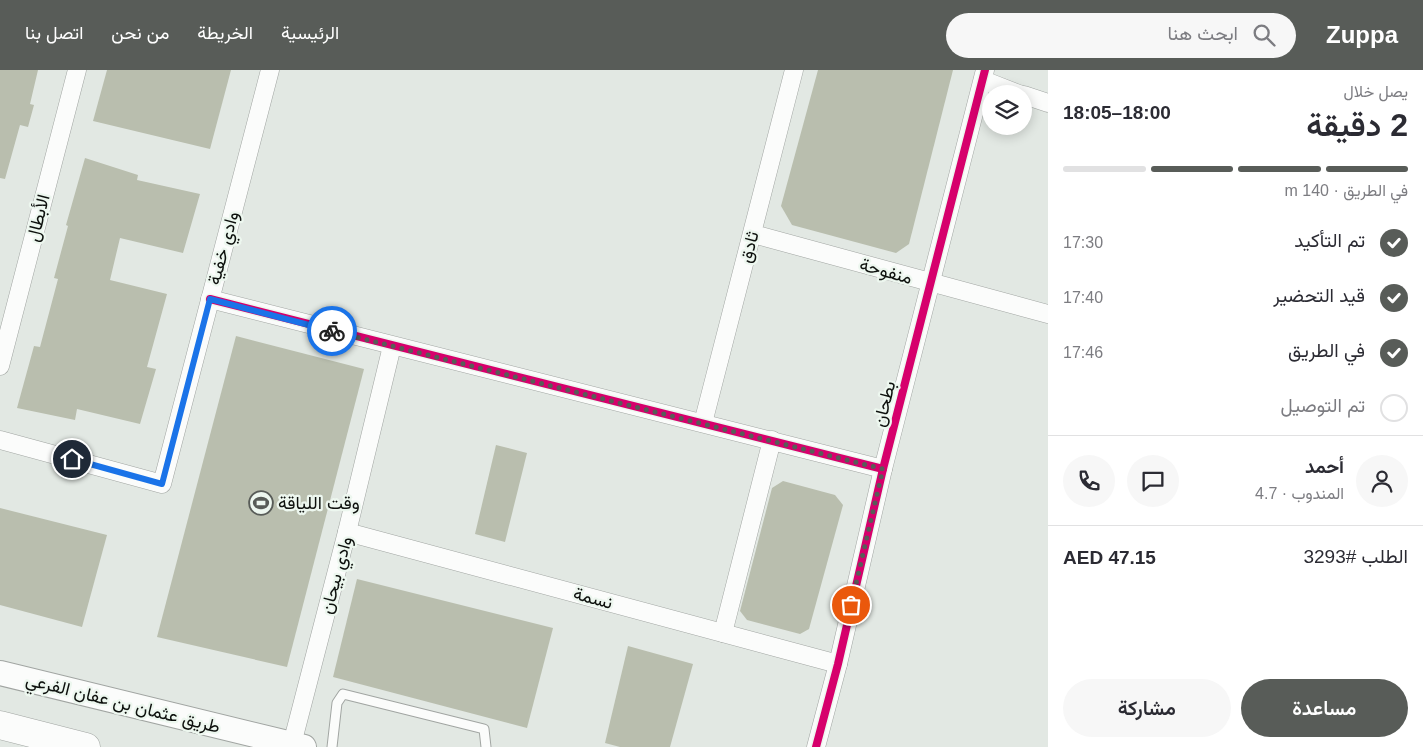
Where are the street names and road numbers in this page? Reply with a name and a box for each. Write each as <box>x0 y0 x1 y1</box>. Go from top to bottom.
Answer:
street label: الأبطال <box>22 192 54 244</box>
street label: وادي خفية <box>204 209 247 288</box>
street label: ثادق <box>735 229 763 265</box>
street label: منفوحة <box>857 254 915 289</box>
street label: بطحان <box>869 379 899 429</box>
street label: وادي بيحان <box>316 534 361 617</box>
street label: نسمة <box>571 583 615 613</box>
street label: طريق عثمان بن عفان الفرعي <box>23 669 222 742</box>

